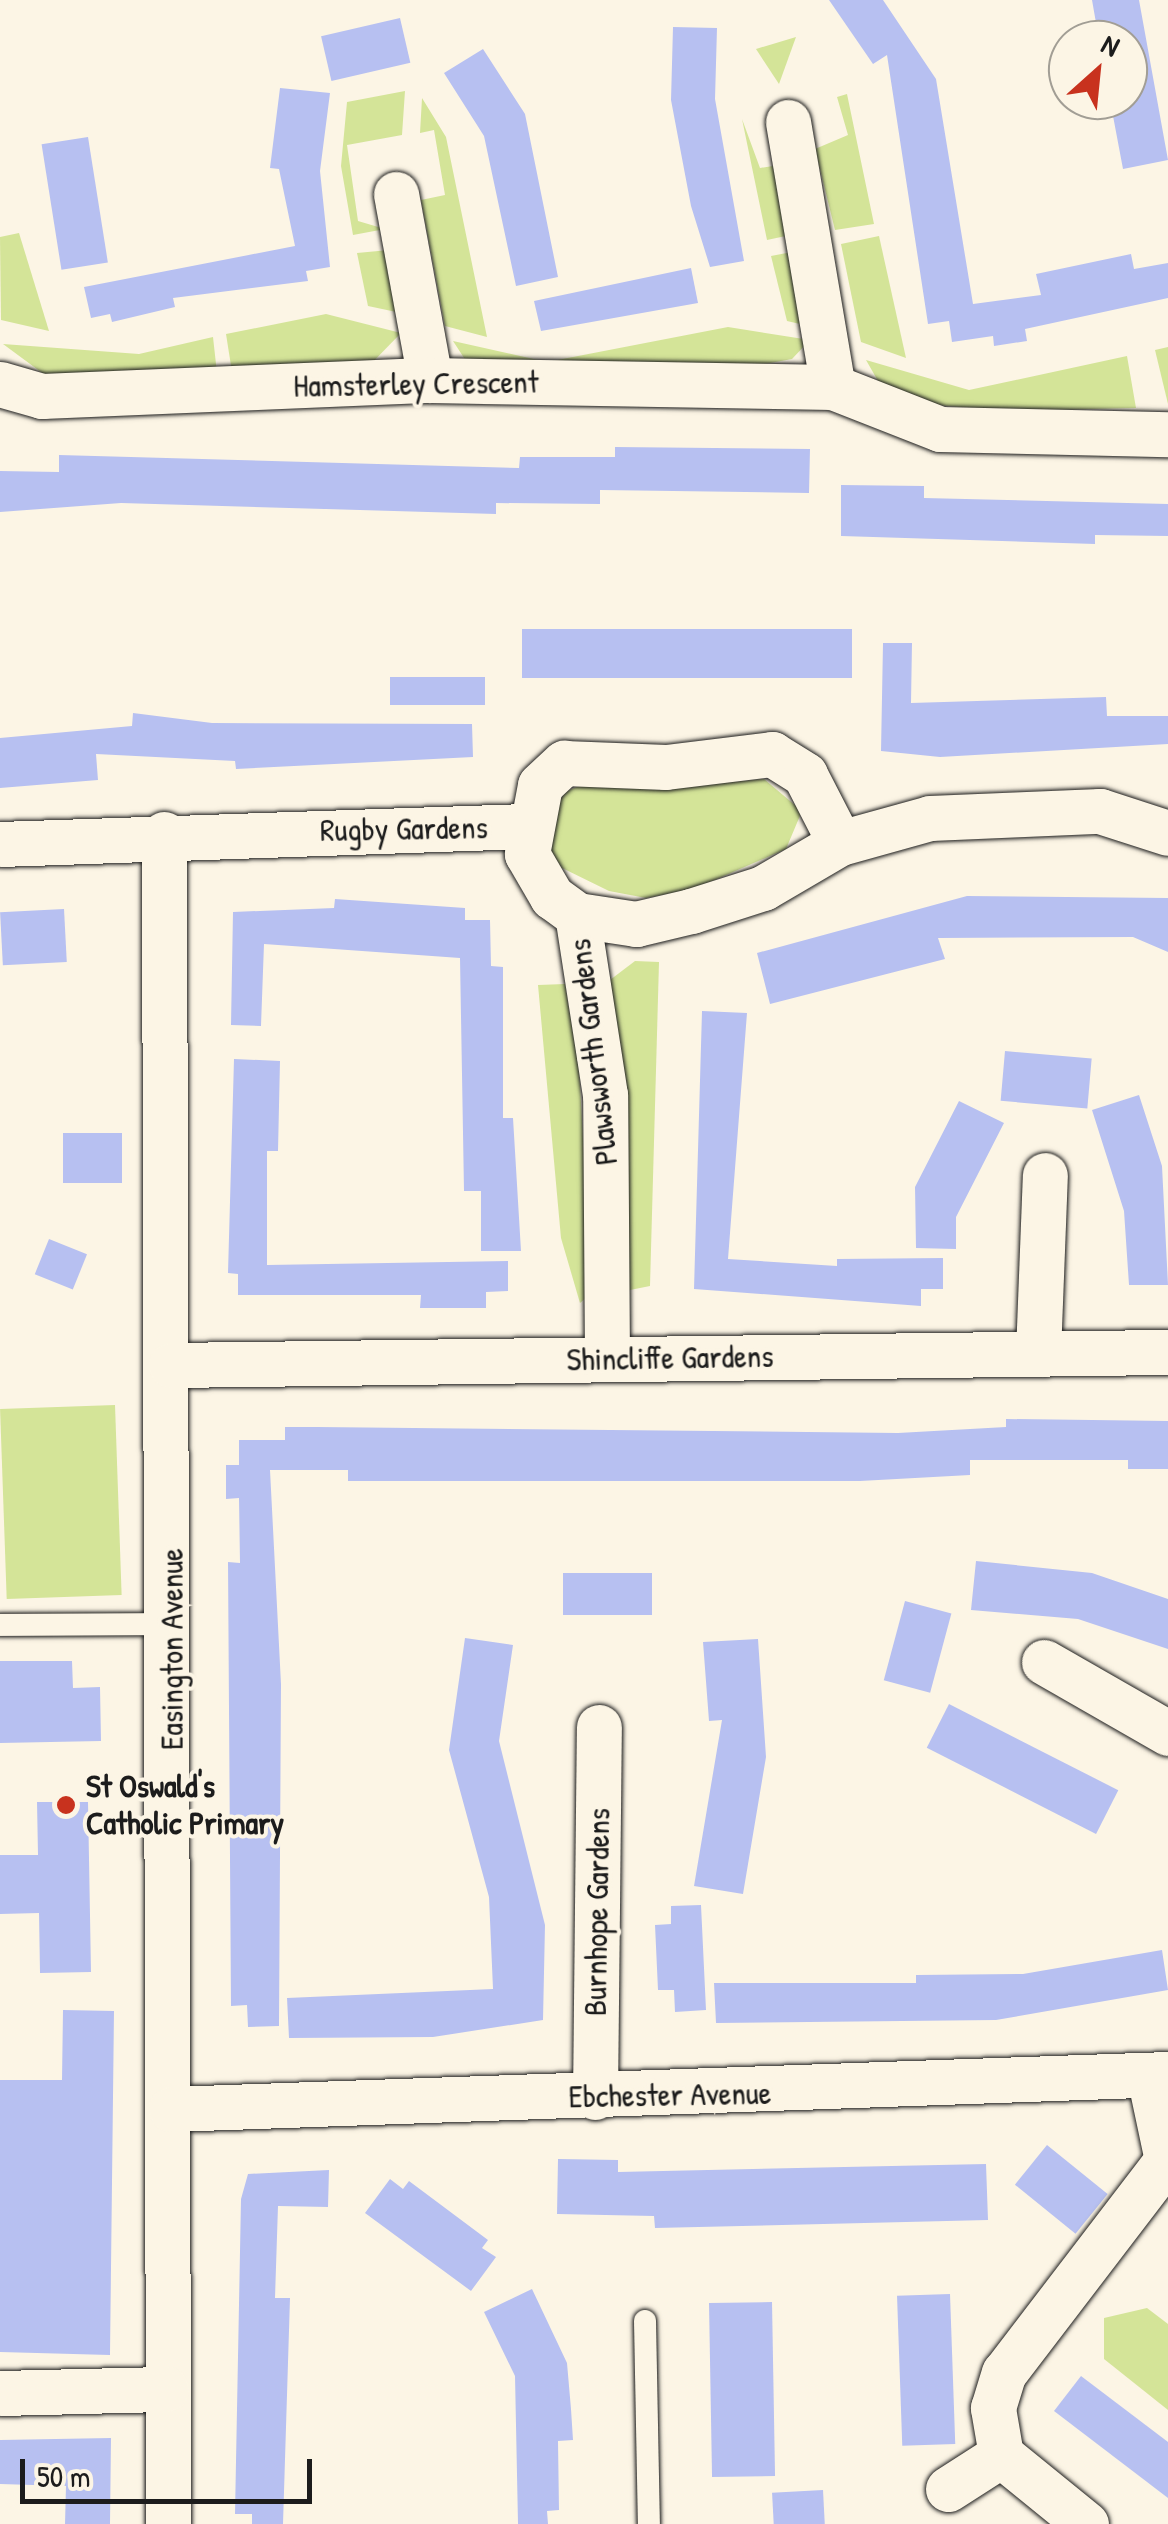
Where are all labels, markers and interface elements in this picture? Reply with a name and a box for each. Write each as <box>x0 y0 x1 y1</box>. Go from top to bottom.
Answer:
north arrow <box>1048 20 1148 120</box>
text: N <box>1095 25 1126 65</box>
street label: Hamsterley Crescent <box>293 363 539 405</box>
street label: Rugby Gardens <box>320 808 488 850</box>
street label: Plawsworth Gardens <box>560 937 626 1167</box>
street label: Shincliffe Gardens <box>566 1337 774 1379</box>
street label: Easington Avenue <box>153 1548 191 1750</box>
place label: St Oswald's Catholic Primary <box>86 1768 284 1843</box>
marker: St Oswald's Catholic Primary <box>55 1794 77 1816</box>
street label: Burnhope Gardens <box>576 1808 618 2016</box>
street label: Ebchester Avenue <box>568 2074 772 2116</box>
scale bar <box>25 2439 318 2501</box>
text: 50 m <box>37 2456 90 2496</box>

